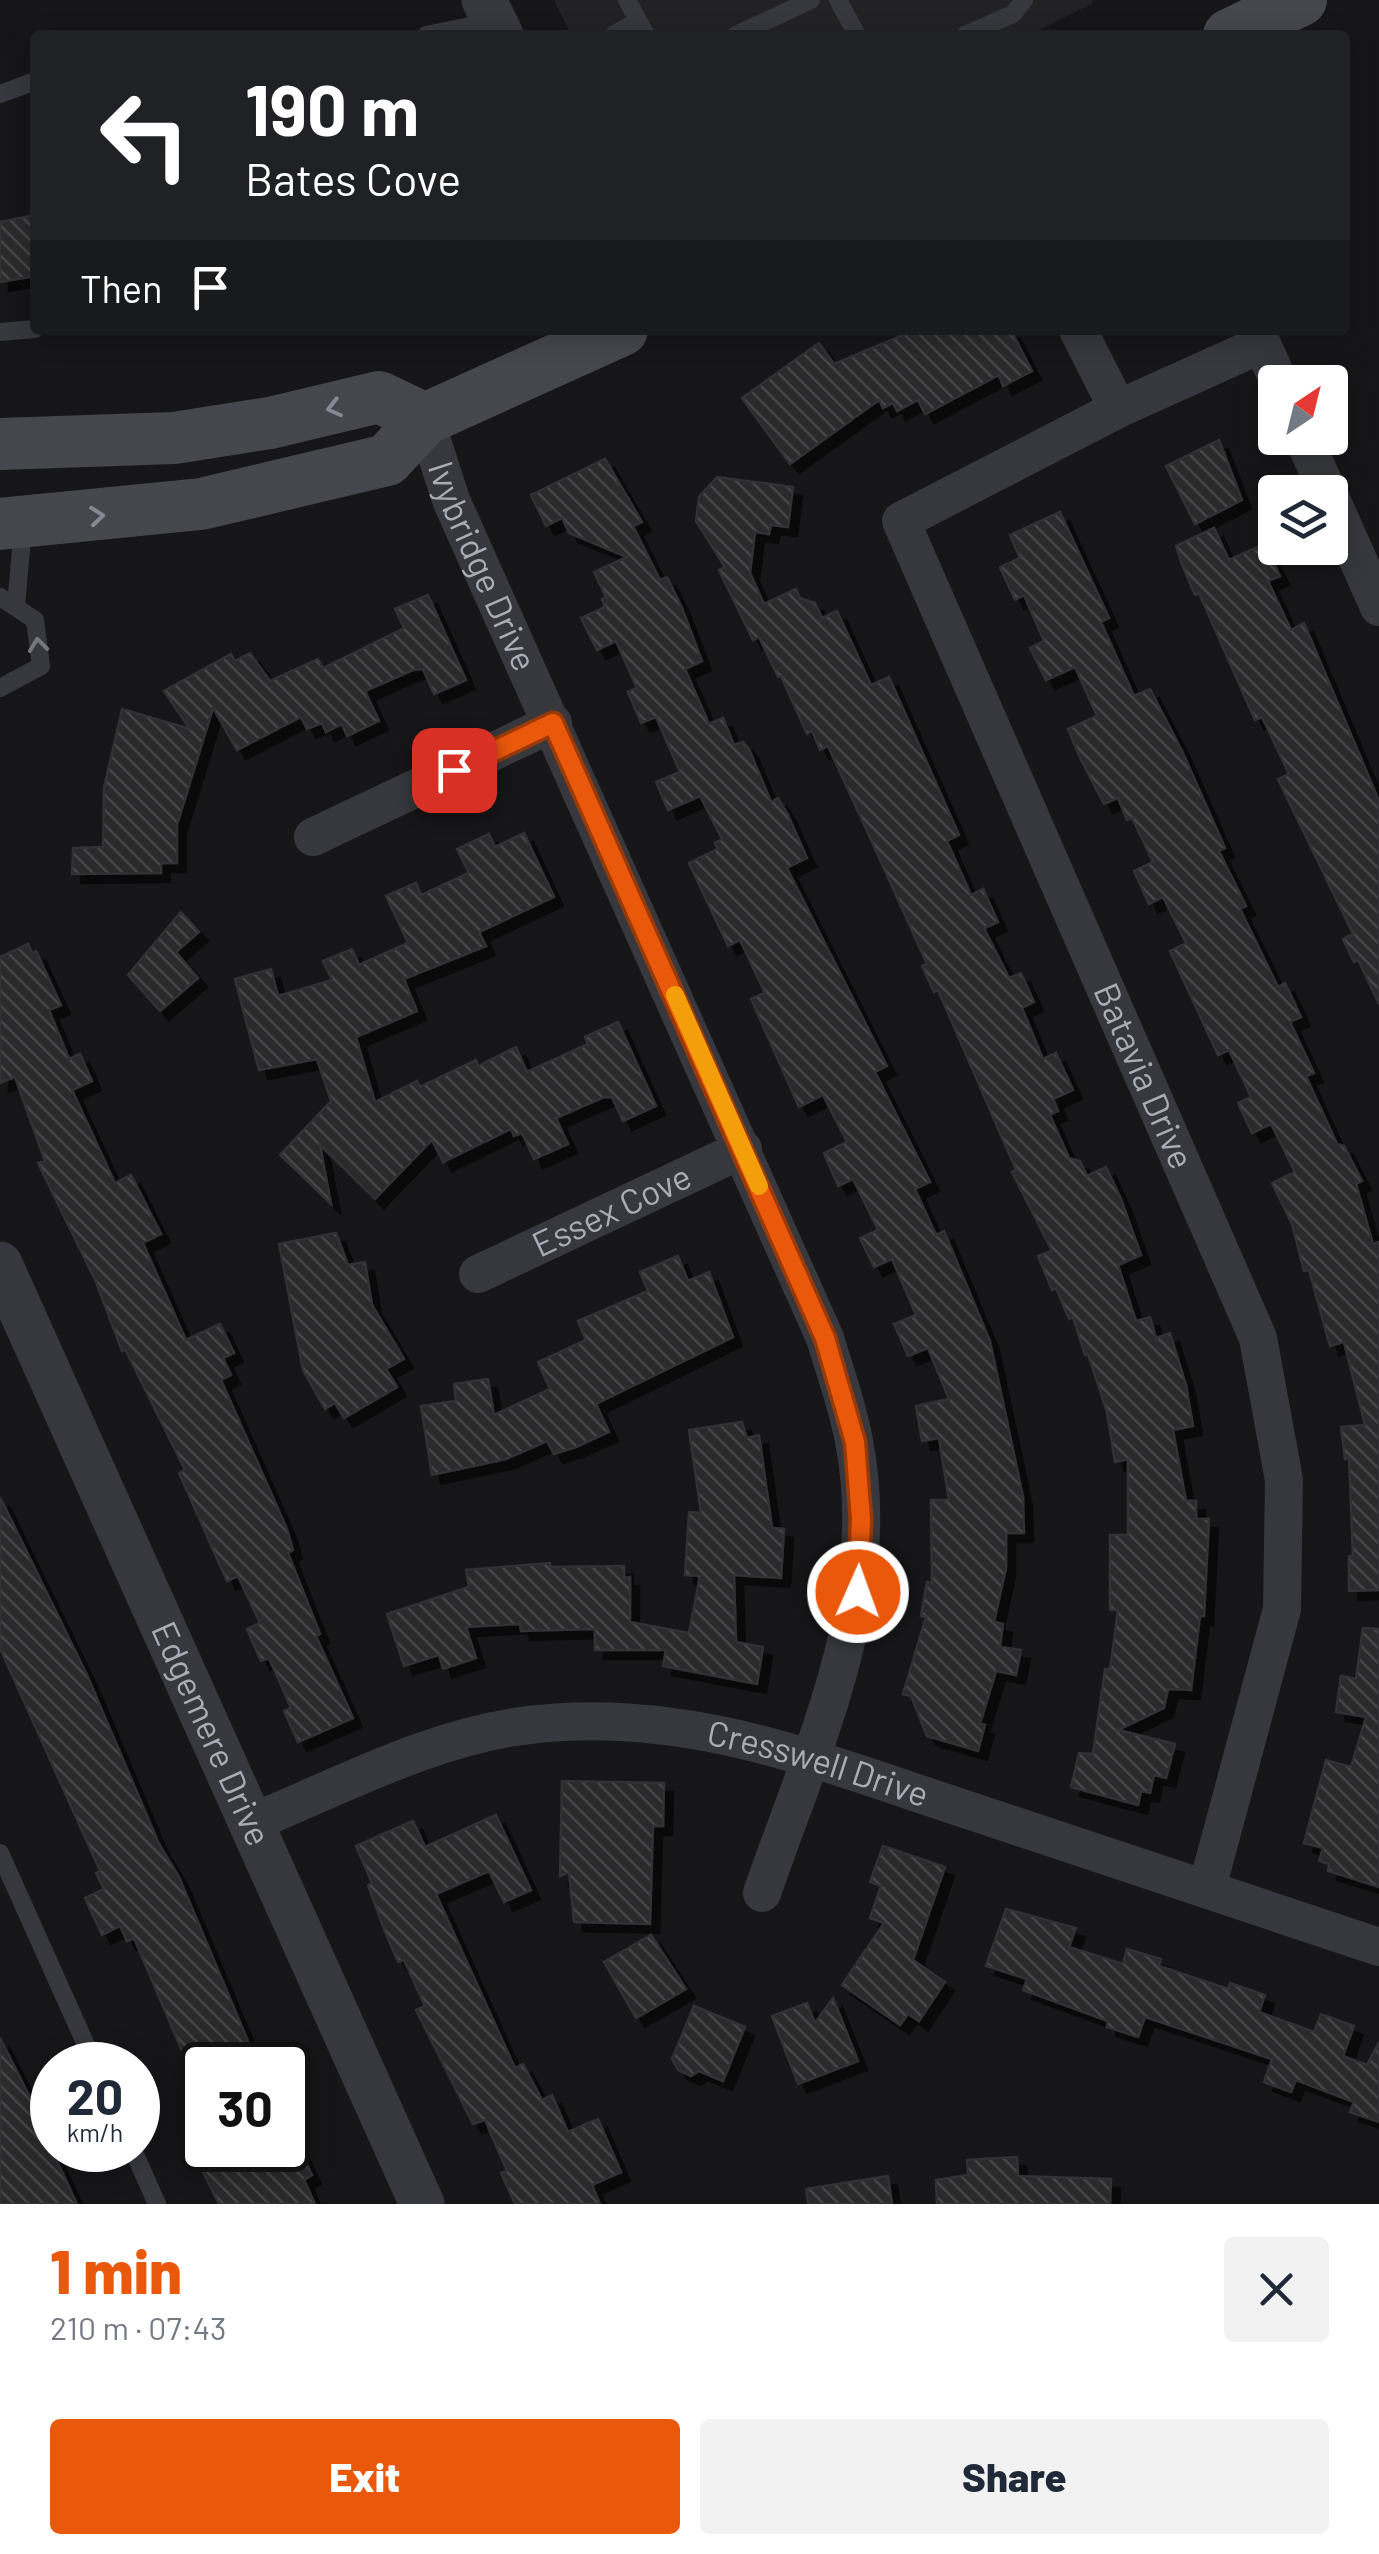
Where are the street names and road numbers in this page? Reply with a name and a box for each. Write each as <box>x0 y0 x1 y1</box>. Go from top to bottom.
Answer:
street label: Ivybridge Drive <box>421 456 547 677</box>
street label: Batavia Drive <box>1086 976 1204 1175</box>
street label: Essex Cove <box>525 1154 697 1264</box>
street label: Edgemere Drive <box>144 1614 281 1852</box>
street label: Cresswell Drive <box>704 1710 935 1814</box>

